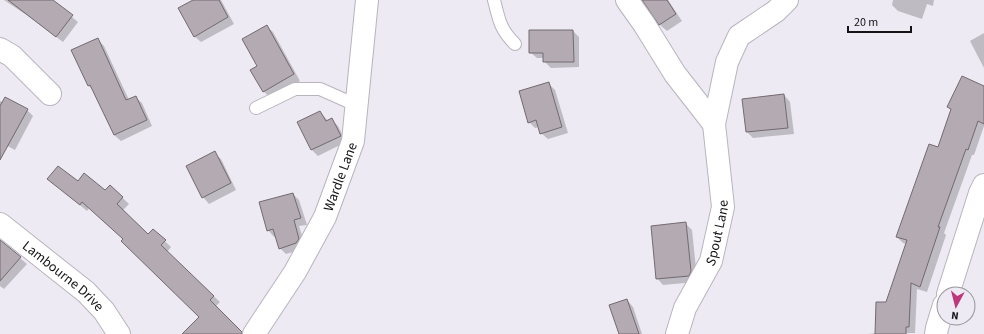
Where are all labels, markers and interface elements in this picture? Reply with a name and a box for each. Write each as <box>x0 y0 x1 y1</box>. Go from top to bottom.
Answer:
scale bar <box>848 8 911 34</box>
text: 20 m <box>854 14 878 31</box>
street label: Wardle Lane <box>319 140 363 214</box>
street label: Spout Lane <box>701 199 734 270</box>
street label: Lambourne Drive <box>18 236 108 316</box>
north arrow <box>936 286 976 326</box>
text: N <box>950 308 959 323</box>

